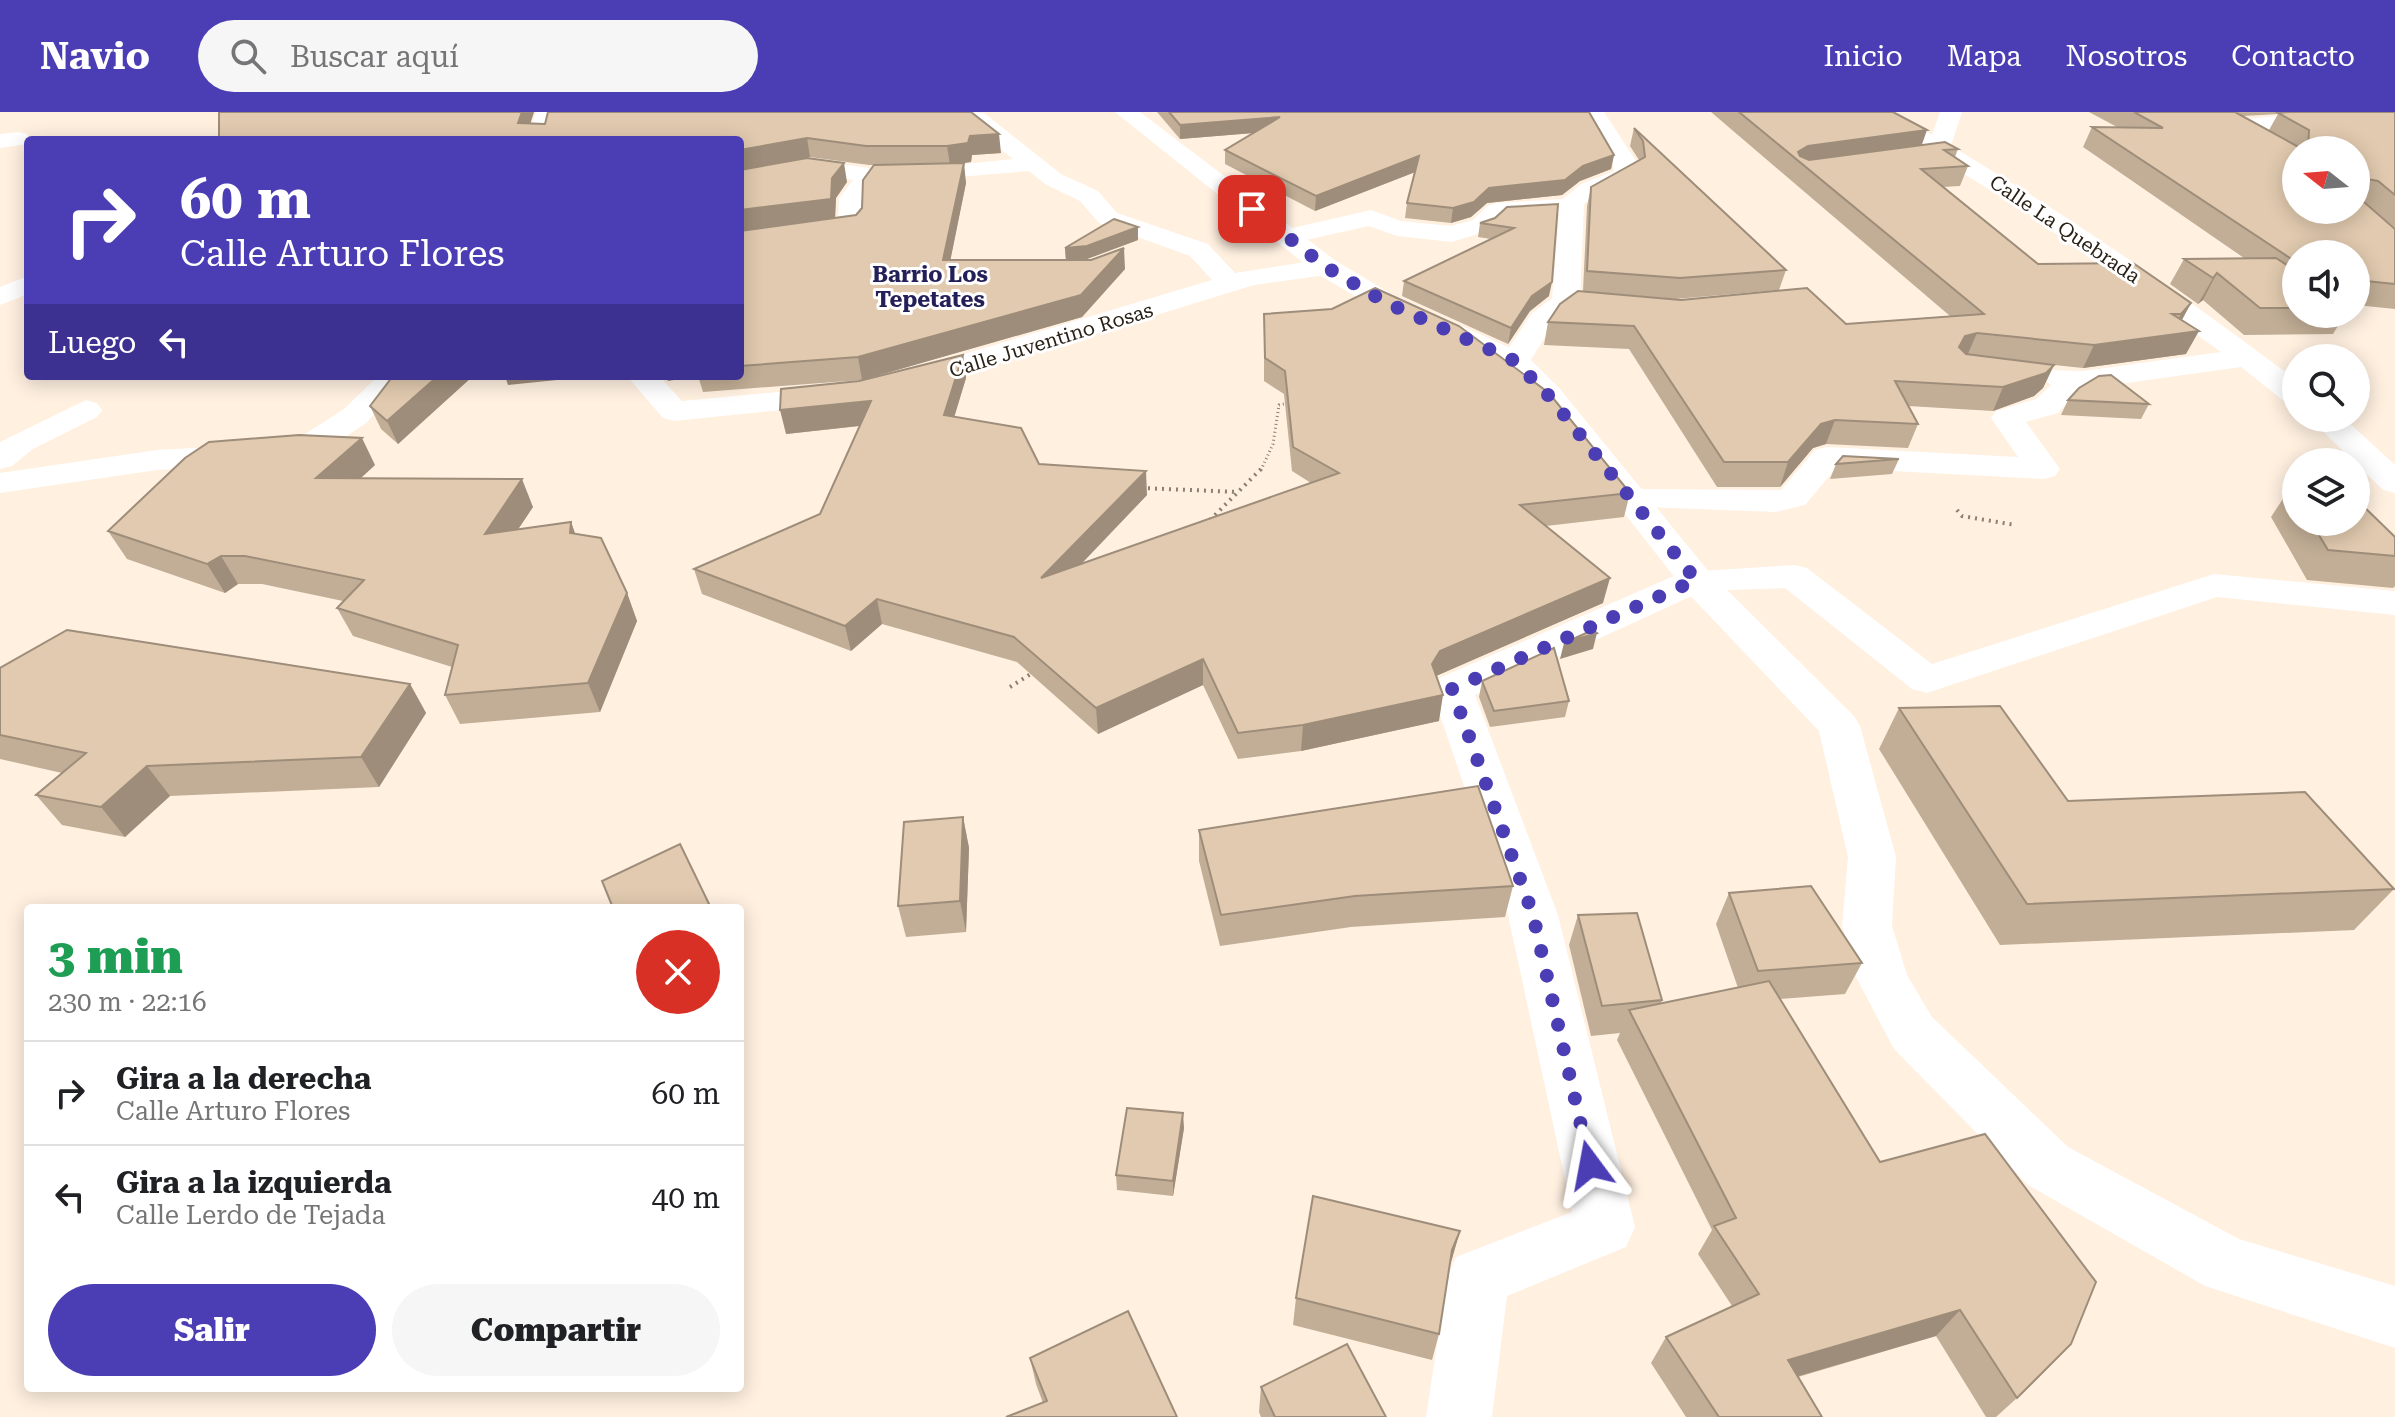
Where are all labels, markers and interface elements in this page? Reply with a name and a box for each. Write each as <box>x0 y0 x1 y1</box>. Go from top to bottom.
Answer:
search box <box>198 20 758 92</box>
text: Navio <box>40 34 150 78</box>
icon: search <box>226 34 270 78</box>
text: Buscar aquí <box>290 39 459 74</box>
text: Inicio <box>1823 40 1903 73</box>
text: Mapa <box>1947 40 2021 73</box>
text: Nosotros <box>2065 40 2187 73</box>
text: Contacto <box>2231 40 2355 73</box>
north arrow <box>2282 136 2370 224</box>
map controls <box>2282 136 2370 536</box>
text: 60 m <box>180 166 311 232</box>
icon: right <box>48 168 152 272</box>
street label: Calle La Quebrada <box>1985 170 2145 288</box>
pin <box>1218 175 1286 243</box>
icon: arrive <box>1230 187 1274 231</box>
text: Calle Arturo Flores <box>180 233 505 275</box>
button: sound <box>2282 240 2370 328</box>
district label: Barrio Los Tepetates <box>872 262 988 312</box>
street label: Calle Juventino Rosas <box>946 298 1156 382</box>
icon: left <box>152 320 196 364</box>
text: Luego <box>48 325 136 360</box>
button: search <box>2282 344 2370 432</box>
button: layers <box>2282 448 2370 536</box>
text: 3 min <box>48 929 183 985</box>
button: close <box>636 930 720 1014</box>
text: 230 m · 22:16 <box>48 987 207 1017</box>
text: Gira a la derecha <box>116 1061 371 1096</box>
icon: right <box>48 1071 92 1115</box>
text: 60 m <box>651 1076 720 1111</box>
text: Calle Arturo Flores <box>116 1096 350 1126</box>
position arrow <box>1548 1123 1632 1207</box>
text: Gira a la izquierda <box>116 1165 392 1200</box>
icon: left <box>48 1175 92 1219</box>
text: 40 m <box>651 1180 720 1215</box>
text: Calle Lerdo de Tejada <box>116 1200 386 1230</box>
button: Salir <box>48 1284 376 1376</box>
button: Compartir <box>392 1284 720 1376</box>

